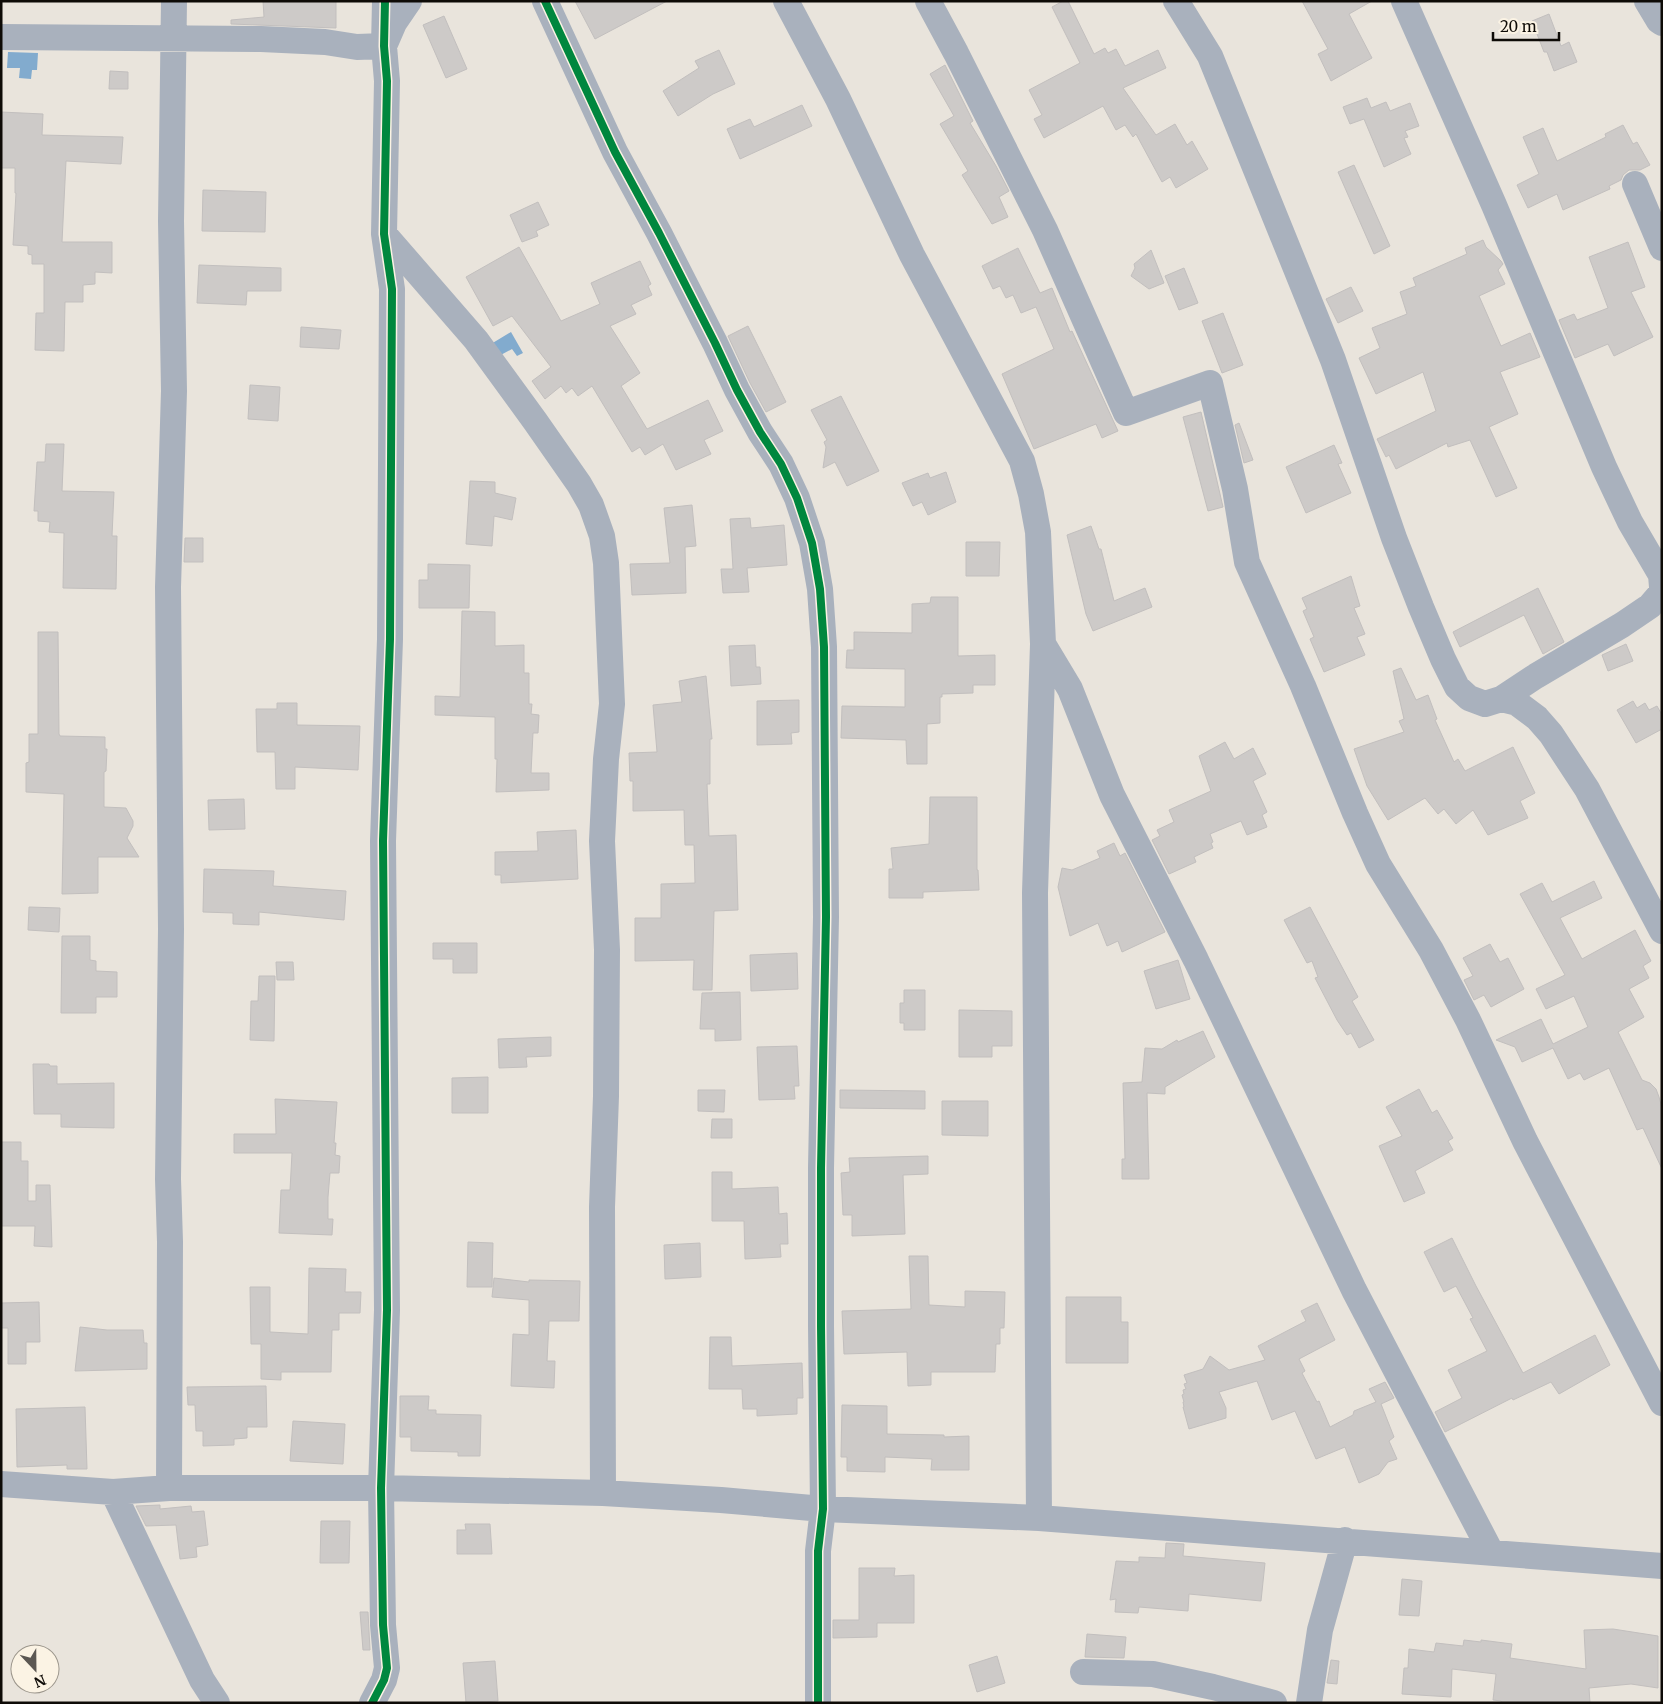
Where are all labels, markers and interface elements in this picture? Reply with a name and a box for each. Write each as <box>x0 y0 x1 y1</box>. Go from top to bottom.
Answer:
scale bar <box>1493 10 1559 42</box>
text: 20 m <box>1500 17 1537 36</box>
north arrow <box>10 1644 60 1694</box>
text: N <box>31 1671 48 1691</box>

